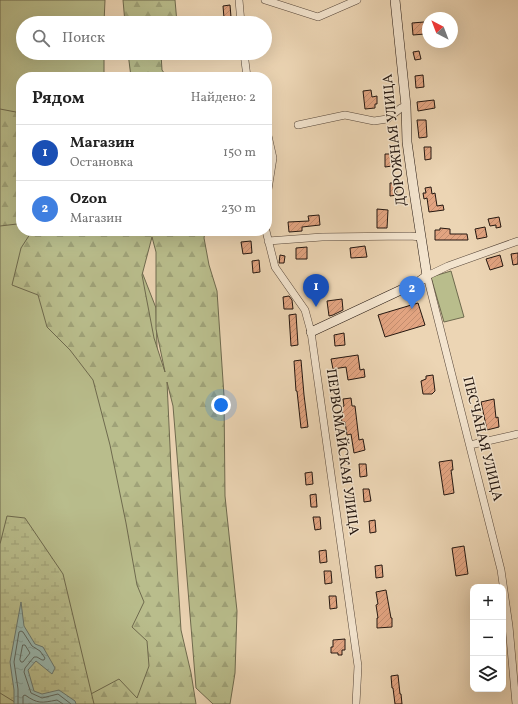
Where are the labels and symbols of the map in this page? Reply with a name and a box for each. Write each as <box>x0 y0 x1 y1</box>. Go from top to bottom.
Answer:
north arrow <box>422 12 458 48</box>
street label: ДОРОЖНАЯ УЛИЦА <box>379 73 411 207</box>
pin: 1 <box>303 274 329 307</box>
pin: 2 <box>399 276 425 309</box>
street label: ПЕРВОМАЙСКАЯ УЛИЦА <box>321 367 364 537</box>
street label: ПЕСЧАНАЯ УЛИЦА <box>457 375 507 503</box>
your location <box>211 395 231 415</box>

